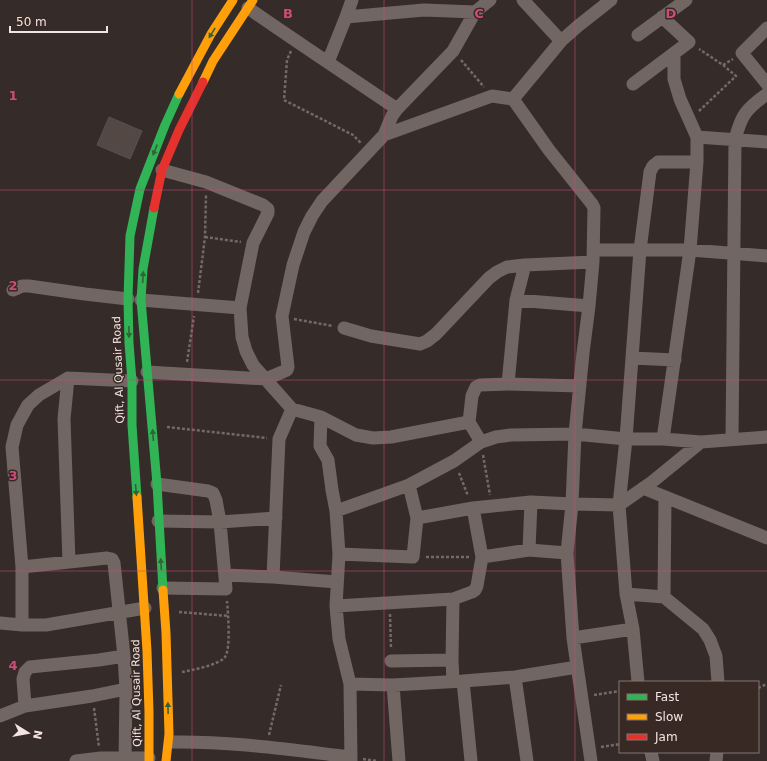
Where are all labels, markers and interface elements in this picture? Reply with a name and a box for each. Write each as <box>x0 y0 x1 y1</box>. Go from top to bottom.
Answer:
text: B <box>283 6 293 21</box>
text: C <box>474 6 484 21</box>
text: D <box>666 6 677 21</box>
scale bar <box>10 8 107 34</box>
text: 50 m <box>16 15 47 29</box>
one-way arrow <box>208 28 216 38</box>
text: 1 <box>8 88 18 103</box>
one-way arrow <box>152 144 158 155</box>
one-way arrow <box>139 271 146 283</box>
text: 2 <box>8 278 18 293</box>
street label: Qift, Al Qusair Road <box>110 316 127 424</box>
one-way arrow <box>126 326 132 339</box>
one-way arrow <box>149 429 156 441</box>
text: 3 <box>8 468 18 483</box>
one-way arrow <box>133 484 139 496</box>
one-way arrow <box>157 558 164 570</box>
street label: Qift, Al Qusair Road <box>129 639 144 747</box>
text: 4 <box>8 658 18 673</box>
legend <box>619 681 759 753</box>
text: Fast <box>655 690 679 704</box>
one-way arrow <box>165 702 172 714</box>
text: Slow <box>655 710 683 724</box>
north arrow <box>8 713 48 753</box>
text: N <box>30 729 45 741</box>
text: Jam <box>654 730 678 744</box>

